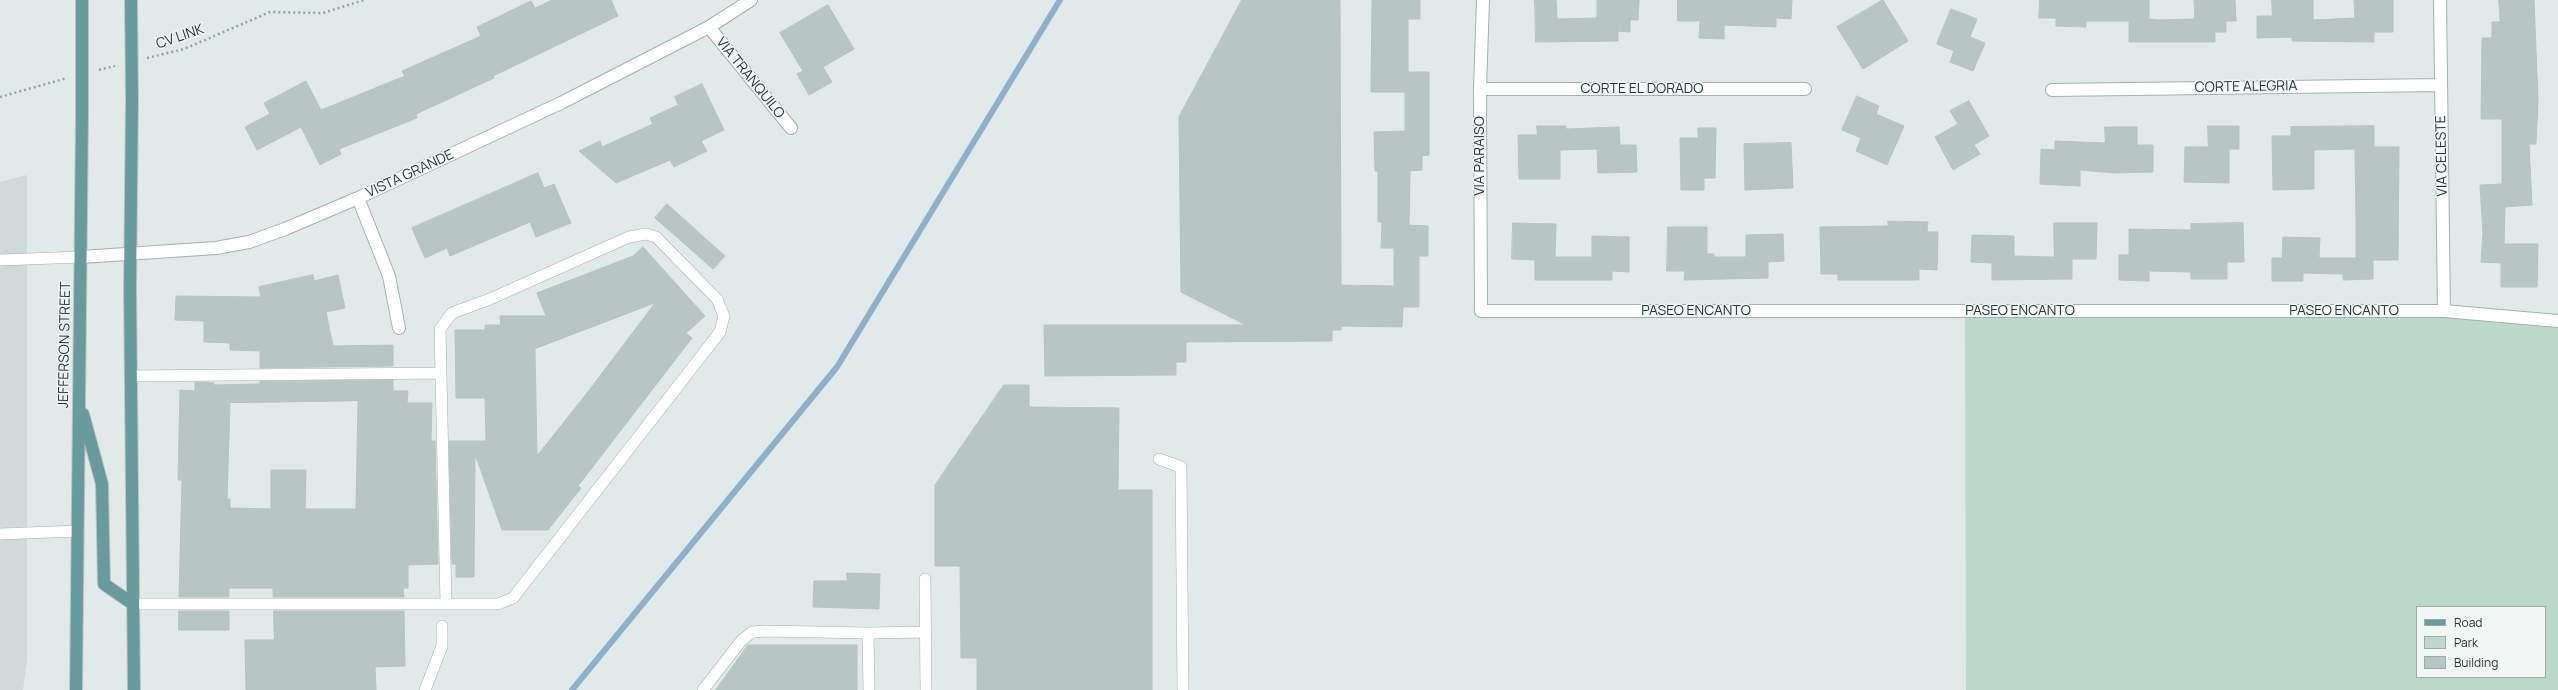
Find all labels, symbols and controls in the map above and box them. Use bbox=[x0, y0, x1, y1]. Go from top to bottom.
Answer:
street label: CV LINK bbox=[154, 21, 206, 53]
street label: VIA TRANQUILO bbox=[712, 34, 788, 122]
street label: CORTE ALEGRIA bbox=[2195, 78, 2297, 96]
street label: CORTE EL DORADO bbox=[1581, 81, 1703, 97]
street label: VIA CELESTE bbox=[2433, 115, 2451, 197]
street label: VIA PARAISO bbox=[1472, 116, 1488, 196]
street label: VISTA GRANDE bbox=[364, 146, 456, 202]
street label: JEFFERSON STREET bbox=[55, 282, 75, 408]
street label: PASEO ENCANTO bbox=[1641, 303, 1751, 319]
street label: PASEO ENCANTO bbox=[1965, 303, 2075, 319]
street label: PASEO ENCANTO bbox=[2289, 303, 2399, 319]
legend bbox=[2416, 606, 2546, 678]
text: Road bbox=[2454, 614, 2482, 631]
text: Park bbox=[2454, 634, 2478, 651]
text: Building bbox=[2454, 654, 2498, 671]

